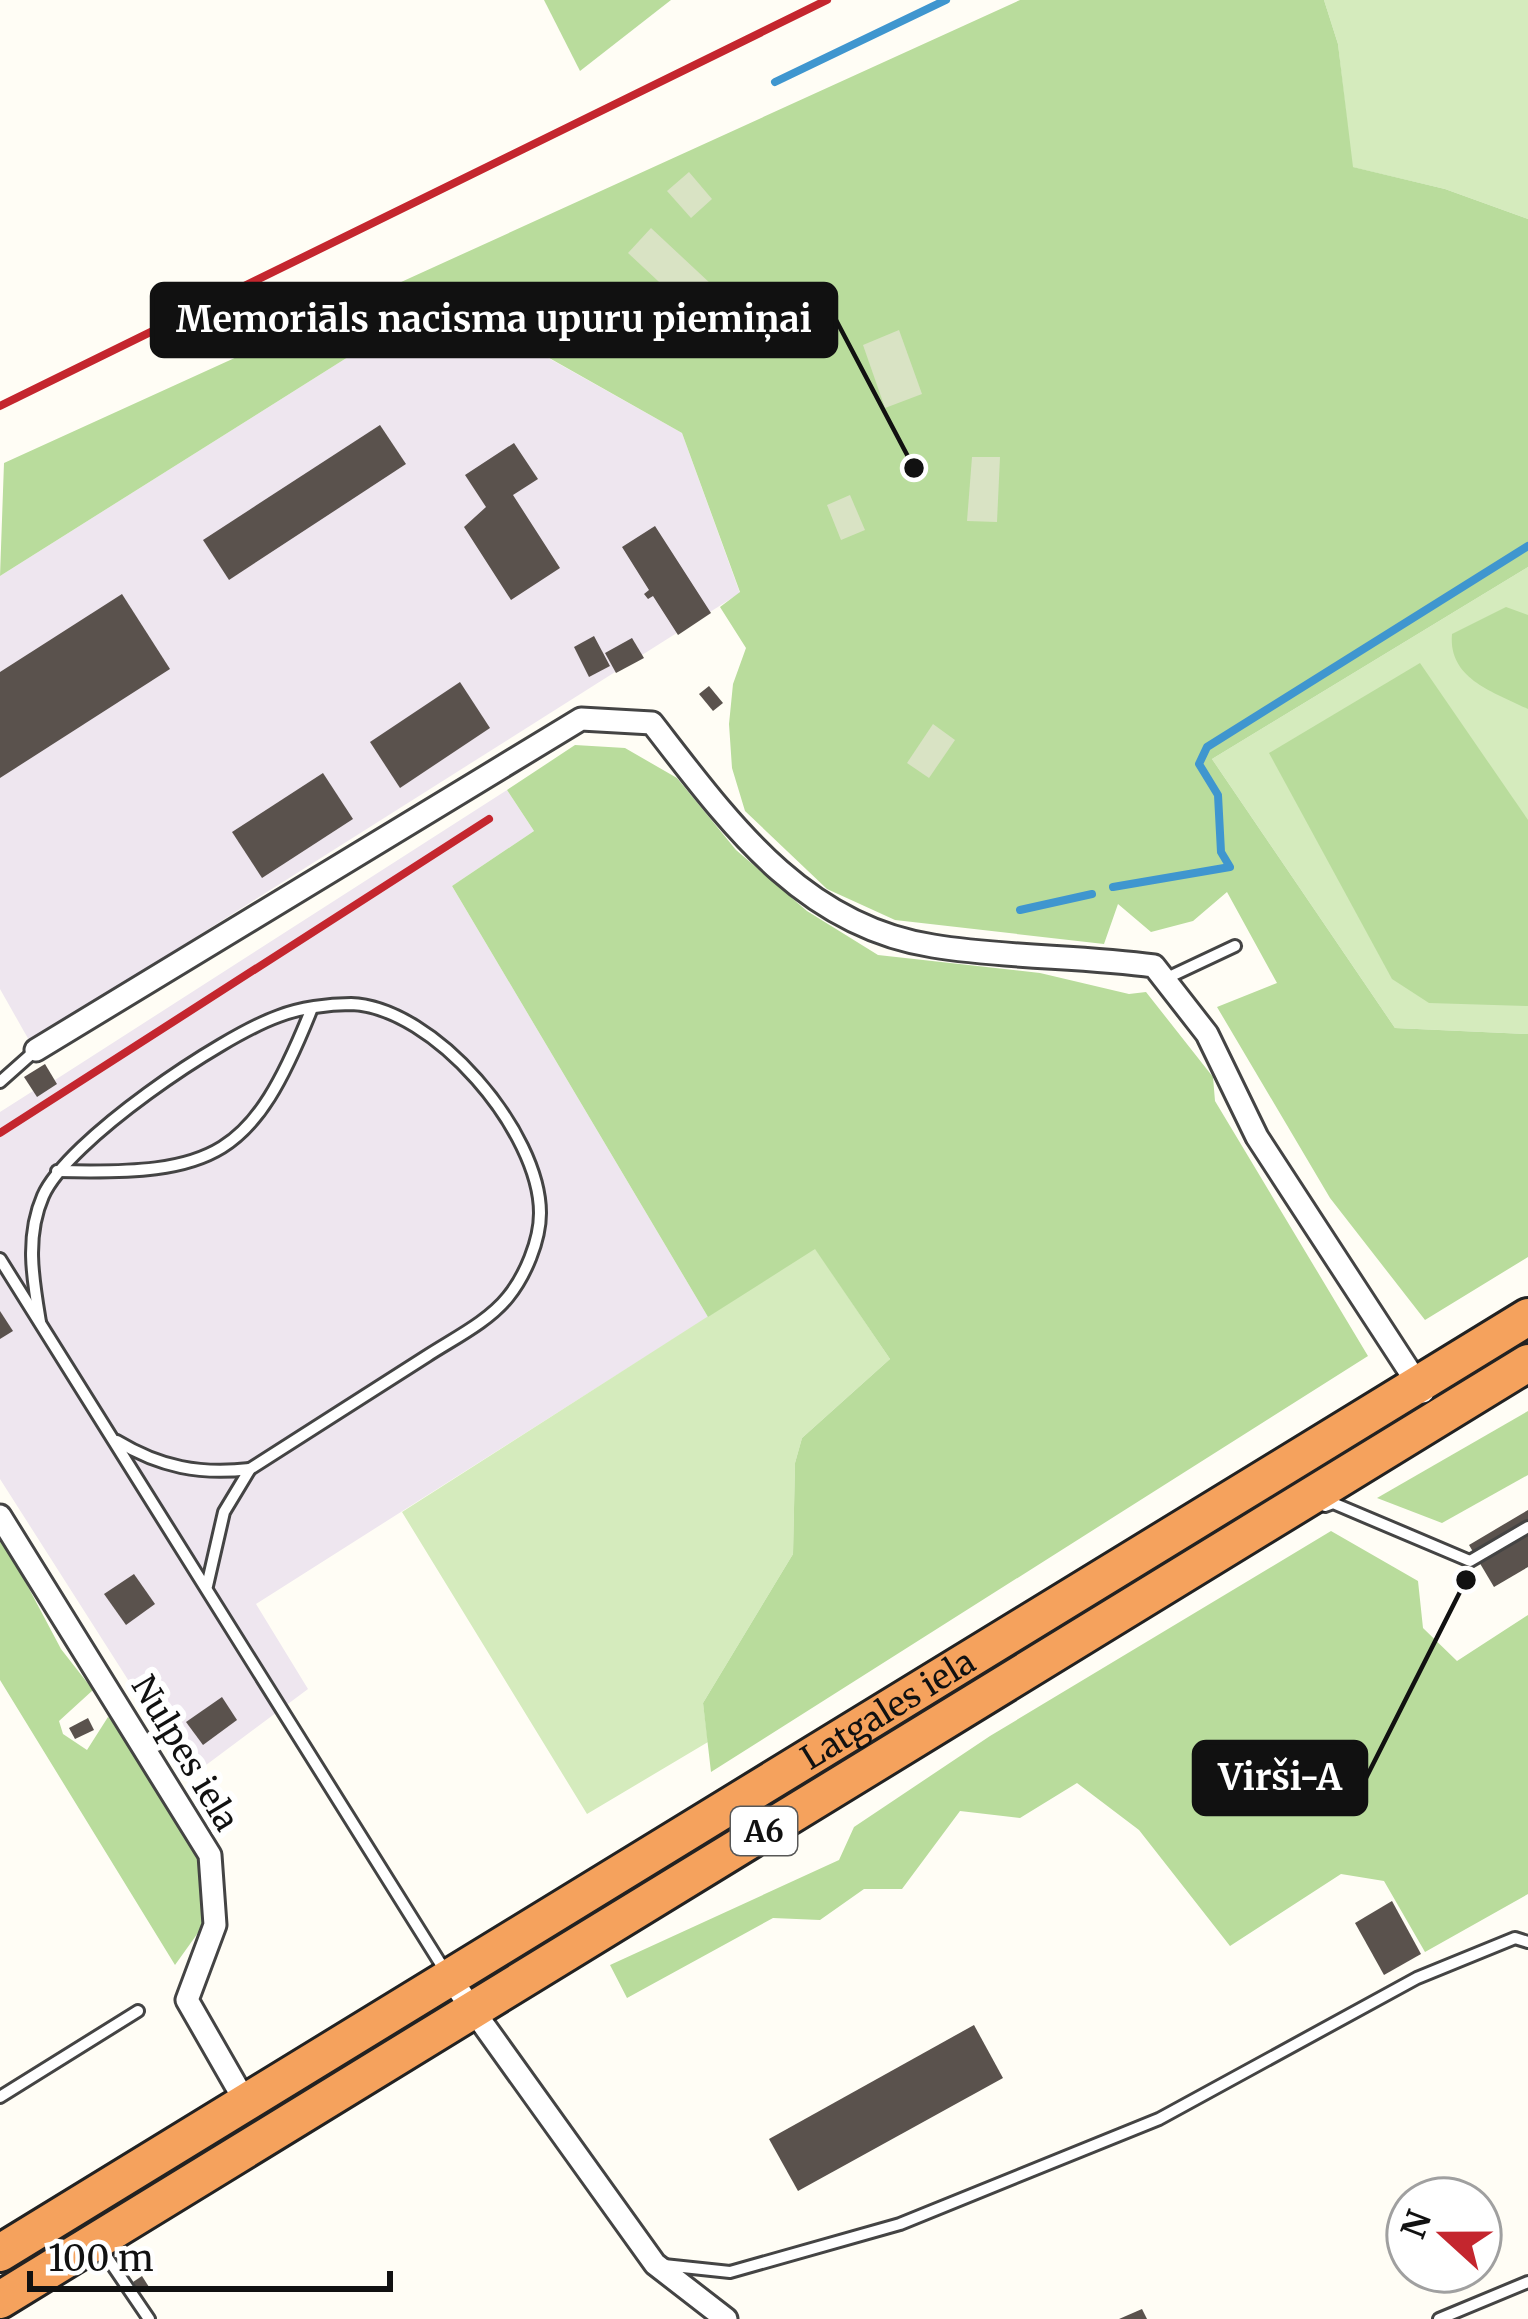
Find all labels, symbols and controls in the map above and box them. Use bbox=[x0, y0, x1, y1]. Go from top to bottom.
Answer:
callout: Memoriāls nacisma upuru piemiņai bbox=[152, 284, 836, 356]
text: Memoriāls nacisma upuru piemiņai bbox=[176, 297, 812, 342]
street label: Latgales iela bbox=[793, 1640, 982, 1778]
street label: Nulpes iela bbox=[123, 1668, 247, 1838]
callout: Virši-A bbox=[1194, 1742, 1366, 1814]
text: Virši-A bbox=[1217, 1755, 1342, 1800]
road number: A6 bbox=[731, 1807, 797, 1855]
north arrow bbox=[1384, 2175, 1504, 2295]
text: N bbox=[1393, 2205, 1440, 2244]
scale bar bbox=[30, 2217, 390, 2291]
text: 100 m bbox=[48, 2236, 154, 2281]

